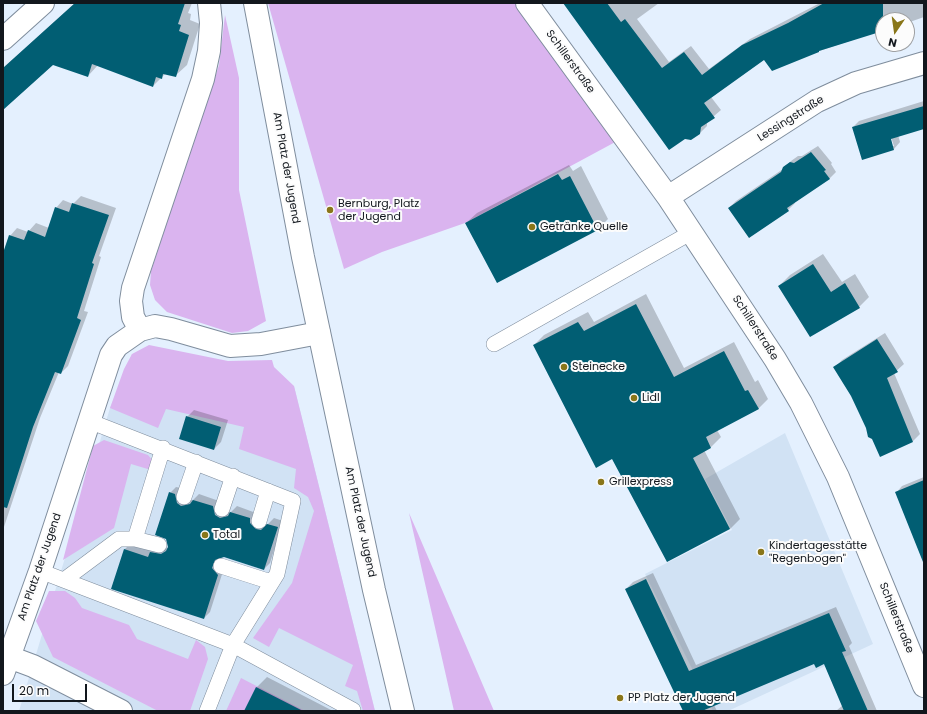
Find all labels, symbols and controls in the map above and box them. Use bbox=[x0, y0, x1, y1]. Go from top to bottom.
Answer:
north arrow bbox=[875, 12, 915, 52]
street label: Schillerstraße bbox=[543, 28, 597, 96]
text: N bbox=[887, 34, 898, 51]
street label: Lessingstraße bbox=[755, 93, 827, 145]
street label: Am Platz der Jugend bbox=[270, 111, 302, 225]
place label: Bernburg, Platz der Jugend bbox=[338, 197, 419, 223]
marker: Bernburg, Platz der Jugend bbox=[325, 205, 335, 215]
place label: Getränke Quelle bbox=[540, 220, 628, 234]
marker: Getränke Quelle bbox=[527, 222, 537, 232]
street label: Schillerstraße bbox=[729, 293, 781, 363]
place label: Steinecke bbox=[572, 360, 625, 374]
marker: Steinecke bbox=[559, 362, 569, 372]
place label: Lidl bbox=[642, 391, 660, 405]
marker: Lidl bbox=[629, 393, 639, 403]
street label: Am Platz der Jugend bbox=[342, 465, 378, 579]
place label: Grillexpress bbox=[609, 475, 672, 489]
marker: Grillexpress bbox=[596, 477, 606, 487]
street label: Am Platz der Jugend bbox=[15, 511, 65, 623]
place label: Total bbox=[213, 528, 240, 542]
marker: Total bbox=[200, 530, 210, 540]
place label: Kindertagesstätte "Regenbogen" bbox=[769, 539, 867, 565]
marker: Kindertagesstätte "Regenbogen" bbox=[756, 547, 766, 557]
street label: Schillerstraße bbox=[876, 581, 916, 655]
scale bar bbox=[14, 676, 89, 702]
text: 20 m bbox=[19, 682, 49, 699]
place label: PP Platz der Jugend bbox=[628, 691, 735, 705]
marker: PP Platz der Jugend bbox=[615, 693, 625, 703]

